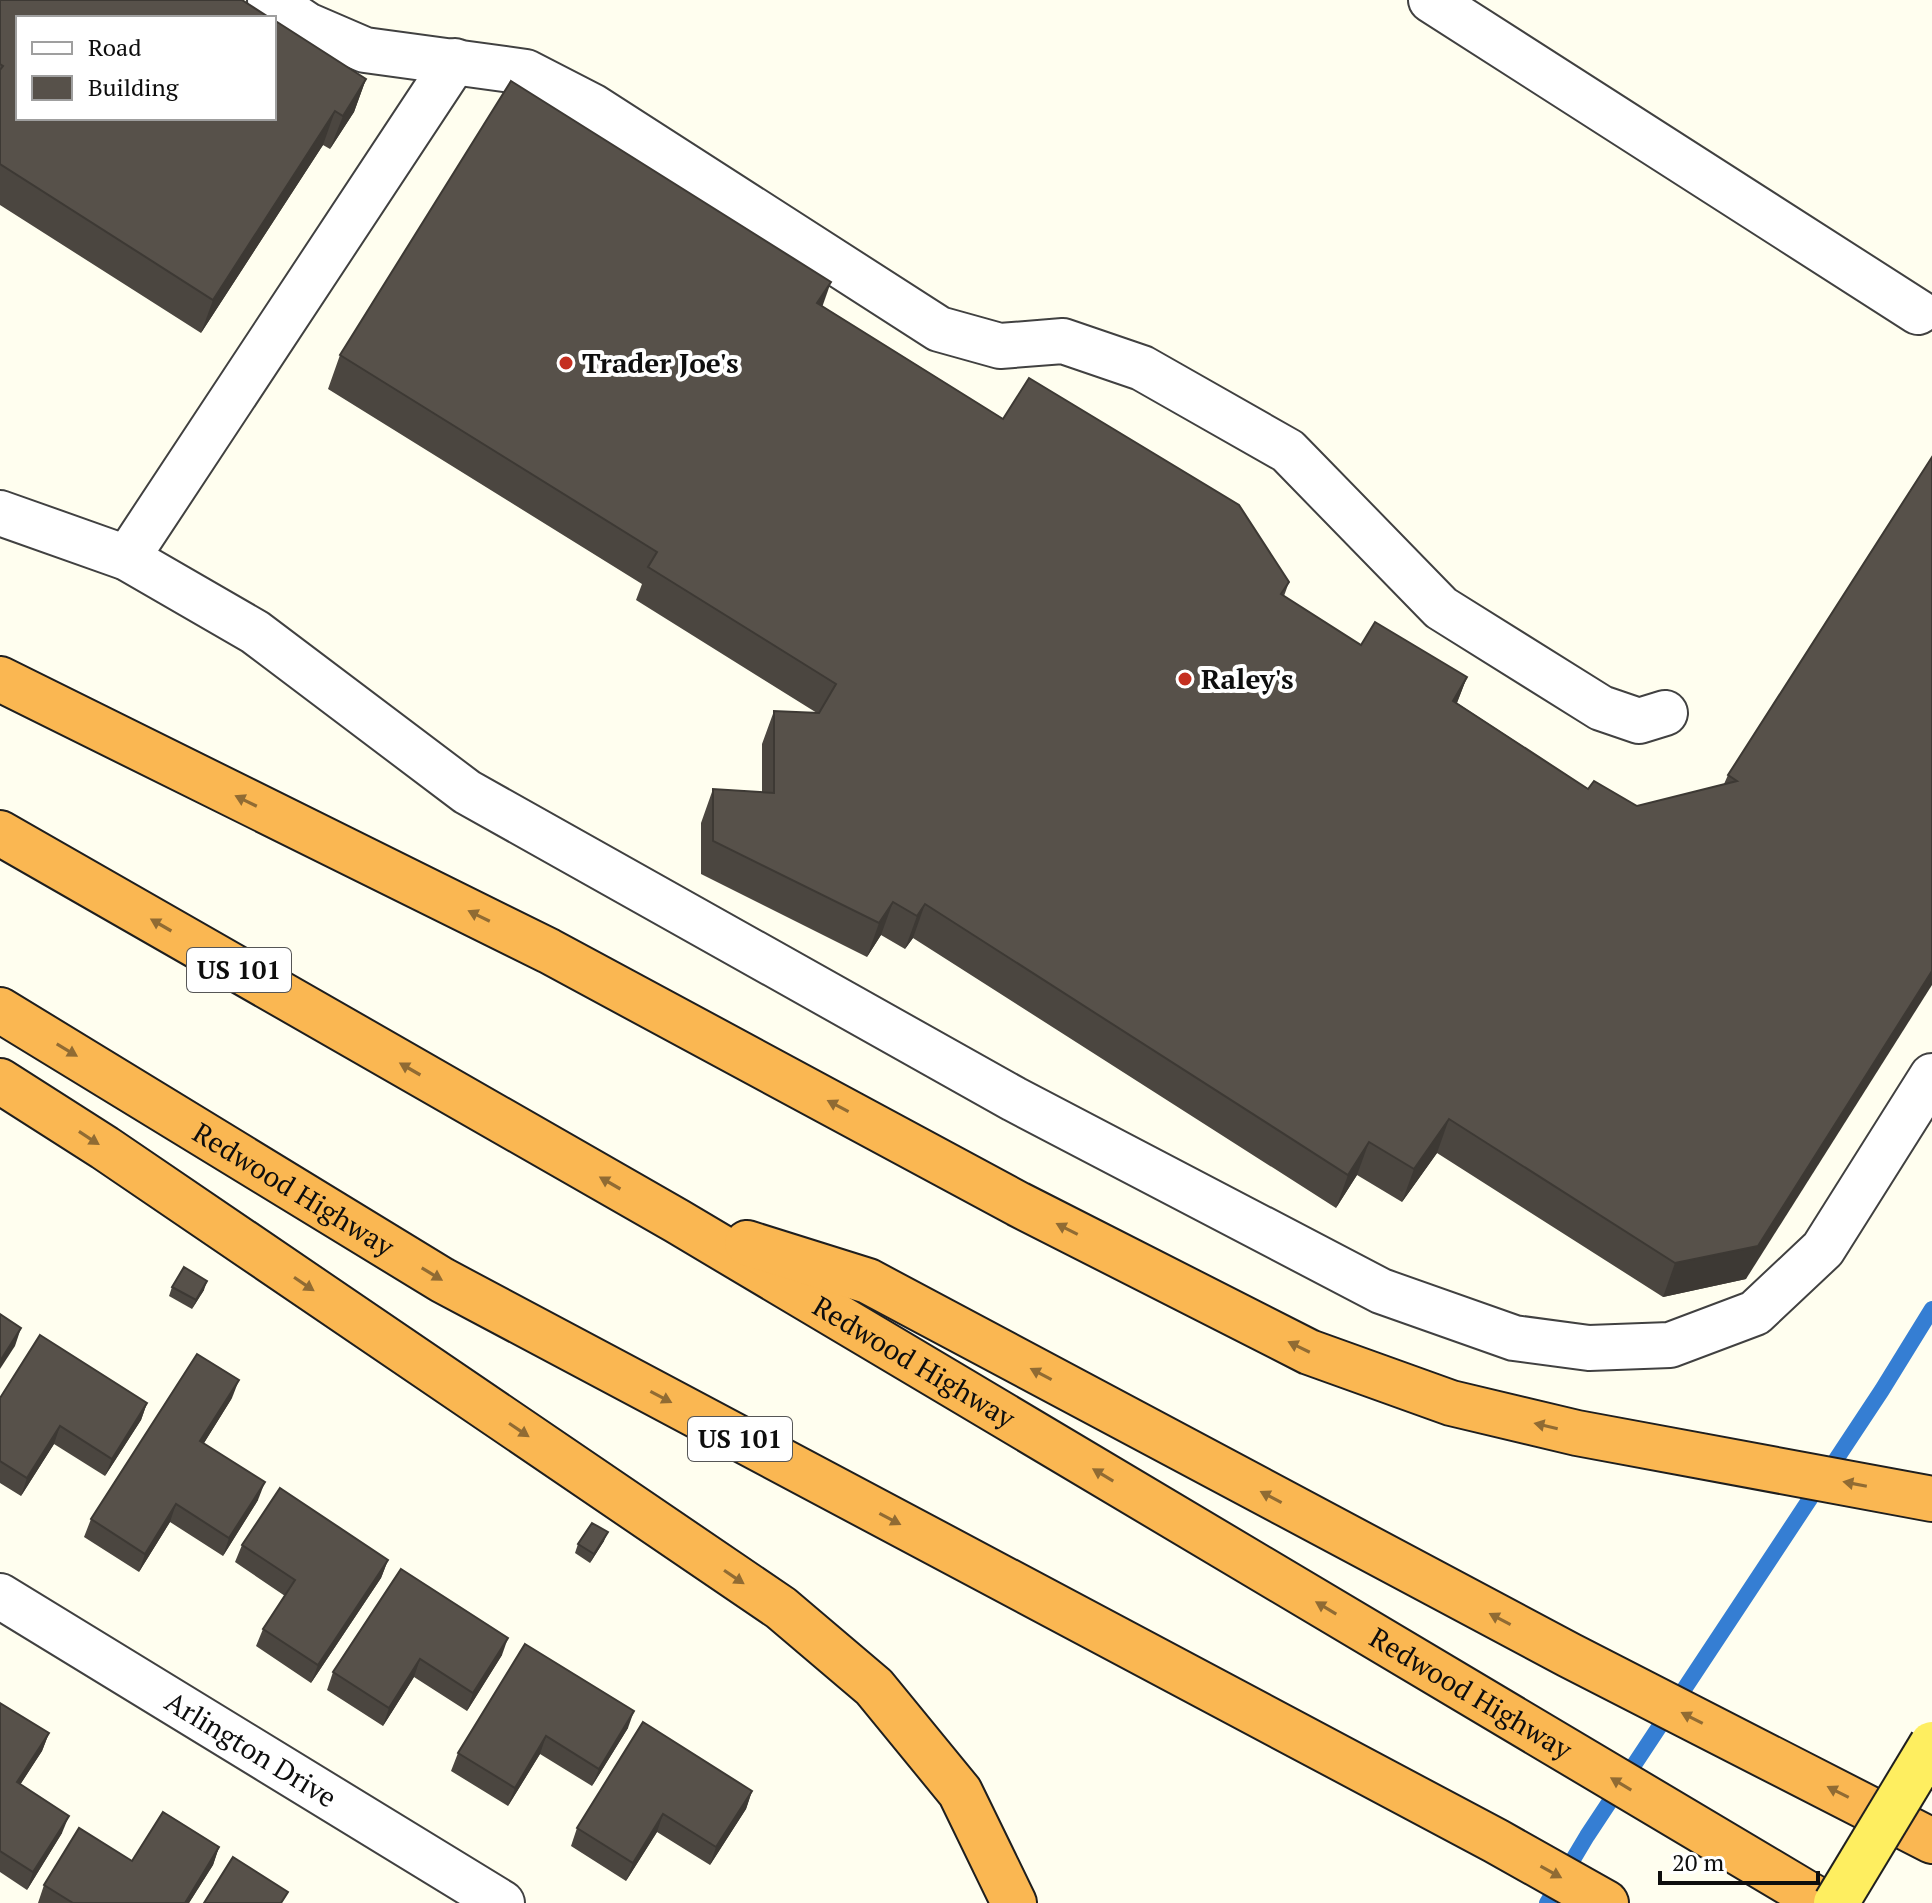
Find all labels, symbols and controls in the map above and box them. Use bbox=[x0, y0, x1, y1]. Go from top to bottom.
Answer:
legend bbox=[16, 16, 276, 120]
text: Road bbox=[88, 31, 142, 63]
text: Building bbox=[88, 71, 179, 103]
place label: Trader Joe's bbox=[582, 344, 739, 381]
marker: Trader Joe's bbox=[557, 354, 575, 372]
place label: Raley's bbox=[1201, 660, 1294, 697]
marker: Raley's bbox=[1176, 670, 1194, 688]
one-way arrow bbox=[235, 794, 258, 808]
one-way arrow bbox=[468, 909, 491, 923]
one-way arrow bbox=[150, 918, 172, 932]
road number: US 101 bbox=[187, 948, 291, 992]
one-way arrow bbox=[56, 1043, 77, 1058]
one-way arrow bbox=[399, 1062, 422, 1076]
one-way arrow bbox=[826, 1100, 849, 1113]
street label: Redwood Highway bbox=[186, 1113, 402, 1265]
one-way arrow bbox=[78, 1131, 100, 1145]
one-way arrow bbox=[599, 1176, 621, 1190]
one-way arrow bbox=[1056, 1222, 1078, 1236]
one-way arrow bbox=[420, 1266, 443, 1281]
one-way arrow bbox=[294, 1276, 315, 1291]
street label: Redwood Highway bbox=[806, 1287, 1023, 1436]
one-way arrow bbox=[1287, 1340, 1310, 1354]
one-way arrow bbox=[1030, 1367, 1053, 1380]
one-way arrow bbox=[649, 1390, 672, 1403]
road number: US 101 bbox=[688, 1417, 792, 1461]
one-way arrow bbox=[1533, 1419, 1558, 1432]
one-way arrow bbox=[509, 1423, 530, 1438]
one-way arrow bbox=[1092, 1468, 1114, 1482]
one-way arrow bbox=[1843, 1477, 1868, 1490]
one-way arrow bbox=[1259, 1490, 1282, 1503]
one-way arrow bbox=[879, 1512, 901, 1526]
one-way arrow bbox=[724, 1569, 745, 1584]
one-way arrow bbox=[1315, 1601, 1337, 1615]
one-way arrow bbox=[1489, 1612, 1511, 1626]
street label: Redwood Highway bbox=[1363, 1618, 1580, 1768]
street label: Arlington Drive bbox=[159, 1682, 344, 1815]
one-way arrow bbox=[1681, 1711, 1704, 1725]
one-way arrow bbox=[1610, 1778, 1632, 1792]
one-way arrow bbox=[1826, 1786, 1849, 1799]
scale bar bbox=[1660, 1835, 1818, 1885]
text: 20 m bbox=[1672, 1846, 1724, 1878]
one-way arrow bbox=[1540, 1865, 1562, 1879]

